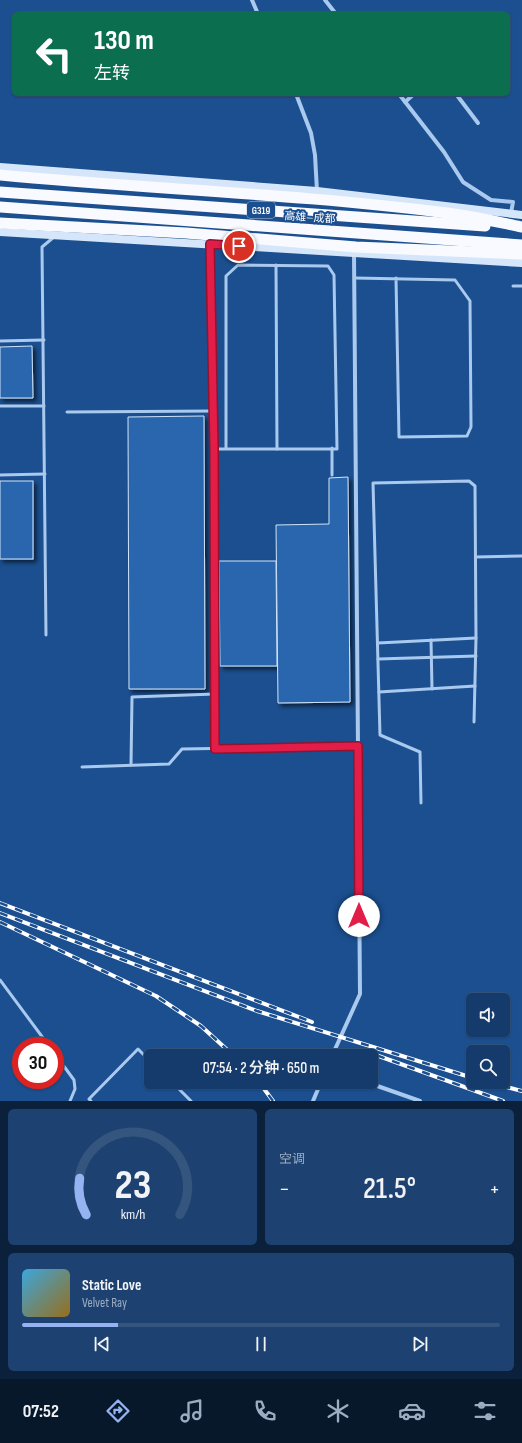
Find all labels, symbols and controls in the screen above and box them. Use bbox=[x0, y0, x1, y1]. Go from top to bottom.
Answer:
text: 130 m bbox=[94, 24, 154, 57]
icon: left bbox=[28, 28, 80, 80]
text: 左转 bbox=[94, 63, 130, 84]
road number: G319 bbox=[247, 202, 275, 218]
street label: 高雄—成都 bbox=[284, 209, 336, 226]
pin bbox=[222, 229, 256, 263]
icon: arrive bbox=[228, 235, 250, 257]
position arrow bbox=[338, 895, 380, 937]
map controls bbox=[466, 993, 510, 1089]
button: sound bbox=[466, 993, 510, 1037]
speed limit sign: 30 bbox=[12, 1037, 64, 1089]
button: search bbox=[466, 1045, 510, 1089]
text: 07:54 · 2 分钟 · 650 m bbox=[203, 1059, 319, 1078]
text: 空调 bbox=[279, 1151, 305, 1167]
text: 23 bbox=[114, 1161, 151, 1210]
text: 21.5° bbox=[363, 1171, 416, 1207]
text: − bbox=[279, 1176, 290, 1203]
text: + bbox=[489, 1176, 500, 1203]
text: km/h bbox=[120, 1206, 145, 1223]
text: Static Love bbox=[82, 1276, 141, 1295]
text: Velvet Ray bbox=[82, 1295, 127, 1311]
icon: previous bbox=[91, 1333, 113, 1355]
icon: pause bbox=[250, 1333, 272, 1355]
icon: next bbox=[409, 1333, 431, 1355]
icon: directions bbox=[104, 1397, 132, 1425]
icon: music bbox=[178, 1397, 206, 1425]
icon: phone bbox=[251, 1397, 279, 1425]
icon: climate bbox=[324, 1397, 352, 1425]
icon: car bbox=[398, 1397, 426, 1425]
icon: filters bbox=[471, 1397, 499, 1425]
text: 07:52 bbox=[23, 1401, 59, 1422]

